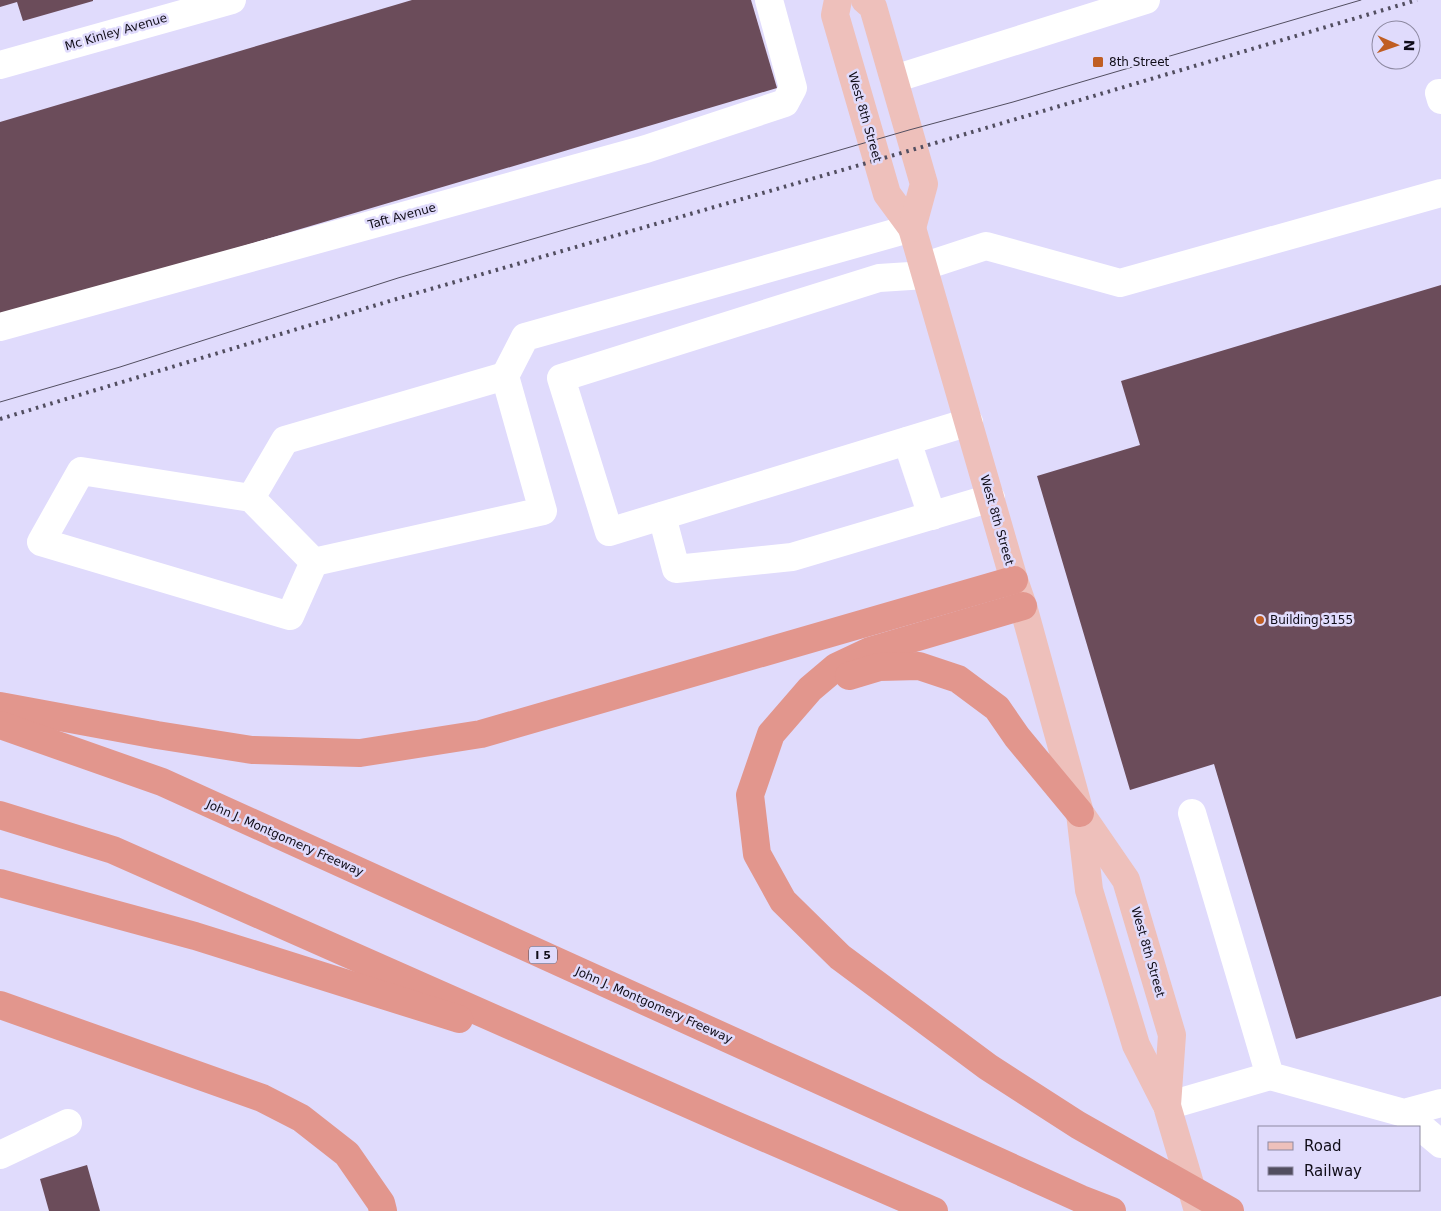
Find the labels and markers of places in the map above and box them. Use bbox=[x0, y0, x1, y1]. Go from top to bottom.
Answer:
marker: 8th Street bbox=[1091, 55, 1105, 69]
place label: 8th Street bbox=[1109, 55, 1170, 69]
place label: Building 3155 bbox=[1270, 613, 1353, 627]
marker: Building 3155 bbox=[1254, 614, 1266, 626]

